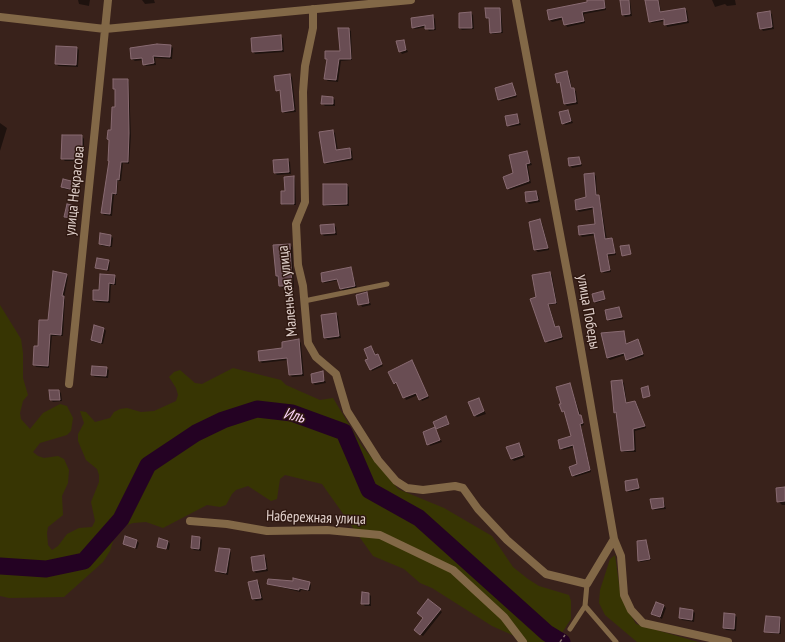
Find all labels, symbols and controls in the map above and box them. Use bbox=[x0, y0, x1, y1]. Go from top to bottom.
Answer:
street label: улица Некрасова bbox=[61, 145, 89, 237]
street label: Маленькая улица bbox=[274, 245, 302, 337]
street label: улица Победы bbox=[573, 273, 603, 351]
water label: Иль bbox=[281, 404, 307, 428]
street label: Набережная улица bbox=[266, 507, 366, 529]

